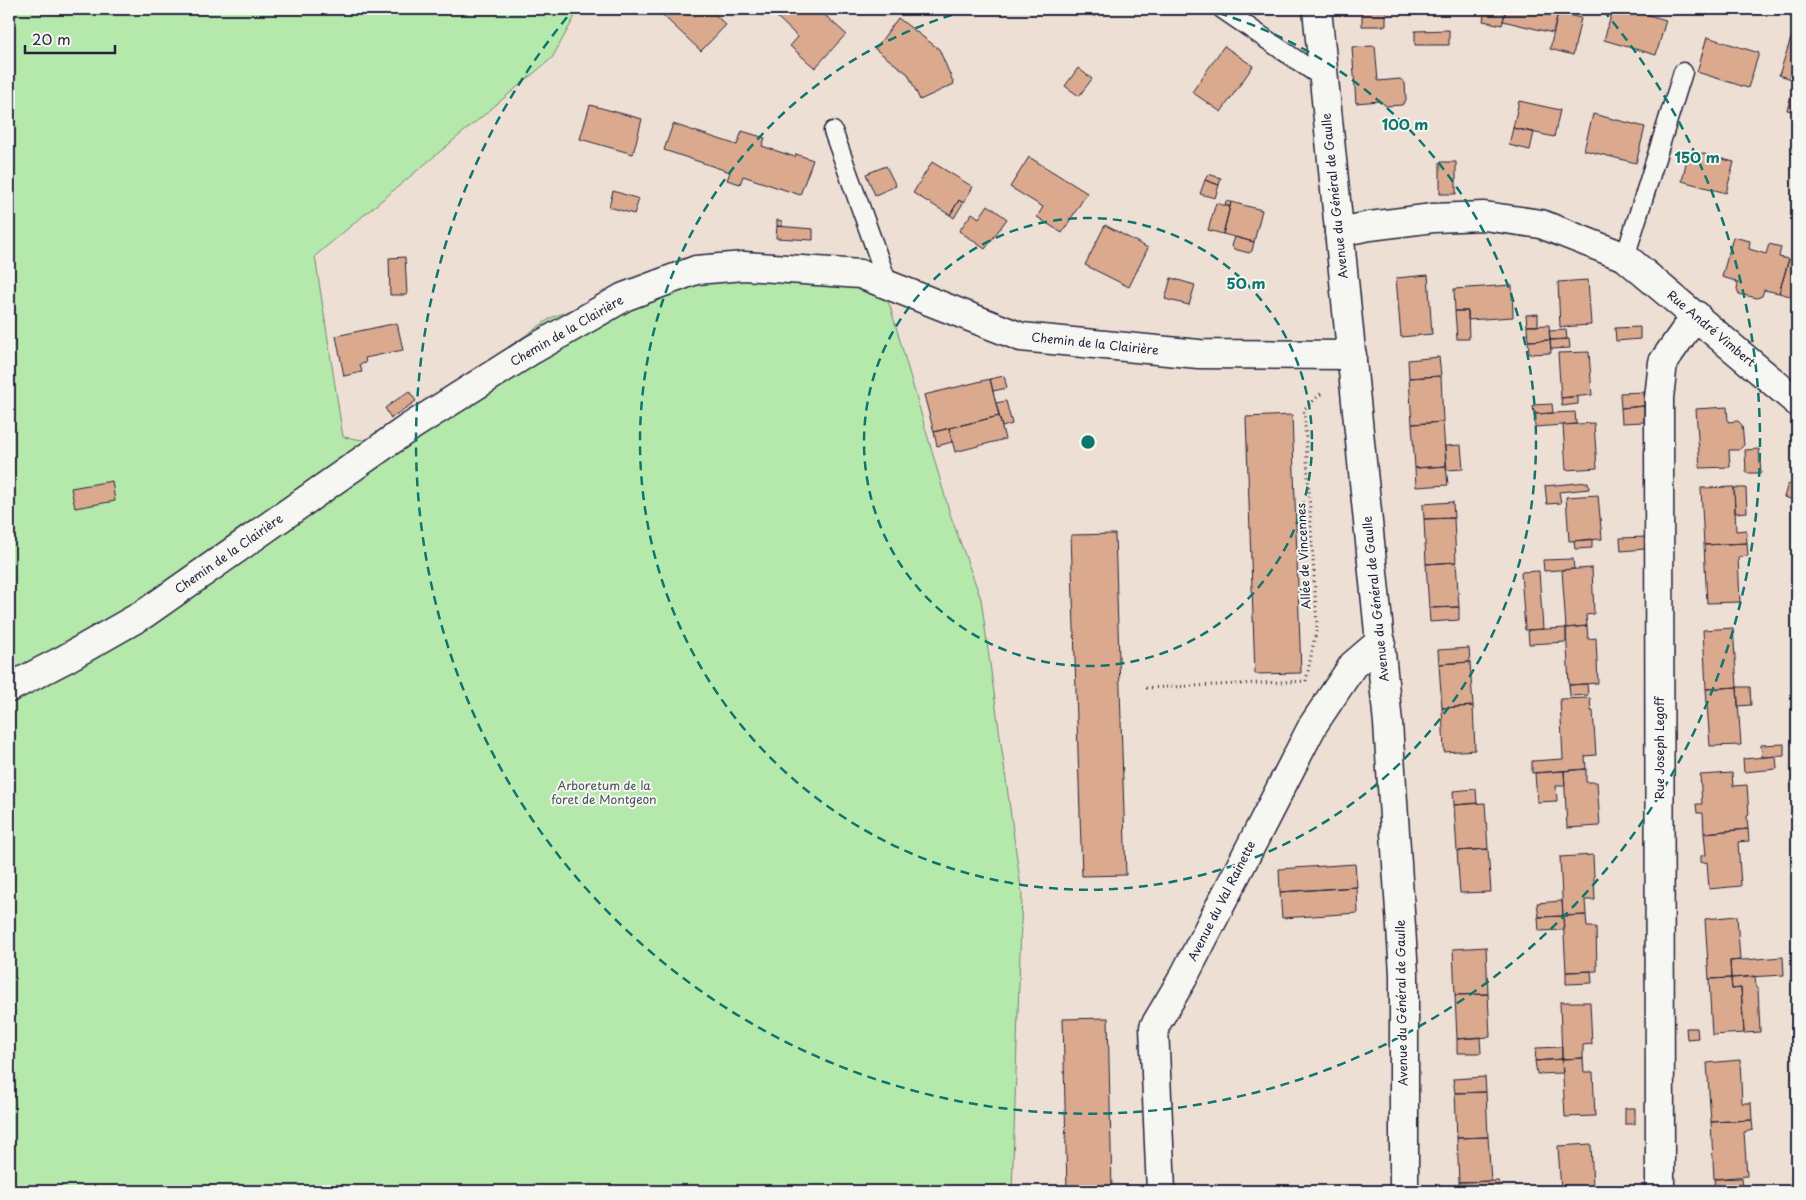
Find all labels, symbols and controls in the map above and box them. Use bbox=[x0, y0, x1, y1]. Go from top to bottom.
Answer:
scale bar bbox=[25, 22, 115, 54]
text: 20 m bbox=[32, 27, 71, 50]
street label: Avenue du Général de Gaulle bbox=[1316, 112, 1352, 280]
text: 100 m bbox=[1382, 112, 1428, 135]
text: 150 m bbox=[1674, 145, 1720, 168]
text: 50 m bbox=[1227, 271, 1265, 294]
street label: Rue André Vimbert bbox=[1664, 286, 1760, 371]
street label: Chemin de la Clairière bbox=[507, 290, 627, 370]
street label: Chemin de la Clairière bbox=[1030, 327, 1160, 359]
centre of rings bbox=[1079, 433, 1097, 451]
street label: Allée de Vincennes bbox=[1291, 502, 1315, 610]
street label: Chemin de la Clairière bbox=[171, 509, 286, 597]
street label: Avenue du Général de Gaulle bbox=[1357, 515, 1393, 683]
street label: Rue Joseph Legoff bbox=[1650, 695, 1668, 799]
park label: Arboretum de la foret de Montgeon bbox=[551, 776, 657, 808]
street label: Avenue du Val Rainette bbox=[1183, 837, 1259, 964]
street label: Avenue du Général de Gaulle bbox=[1391, 919, 1411, 1086]

